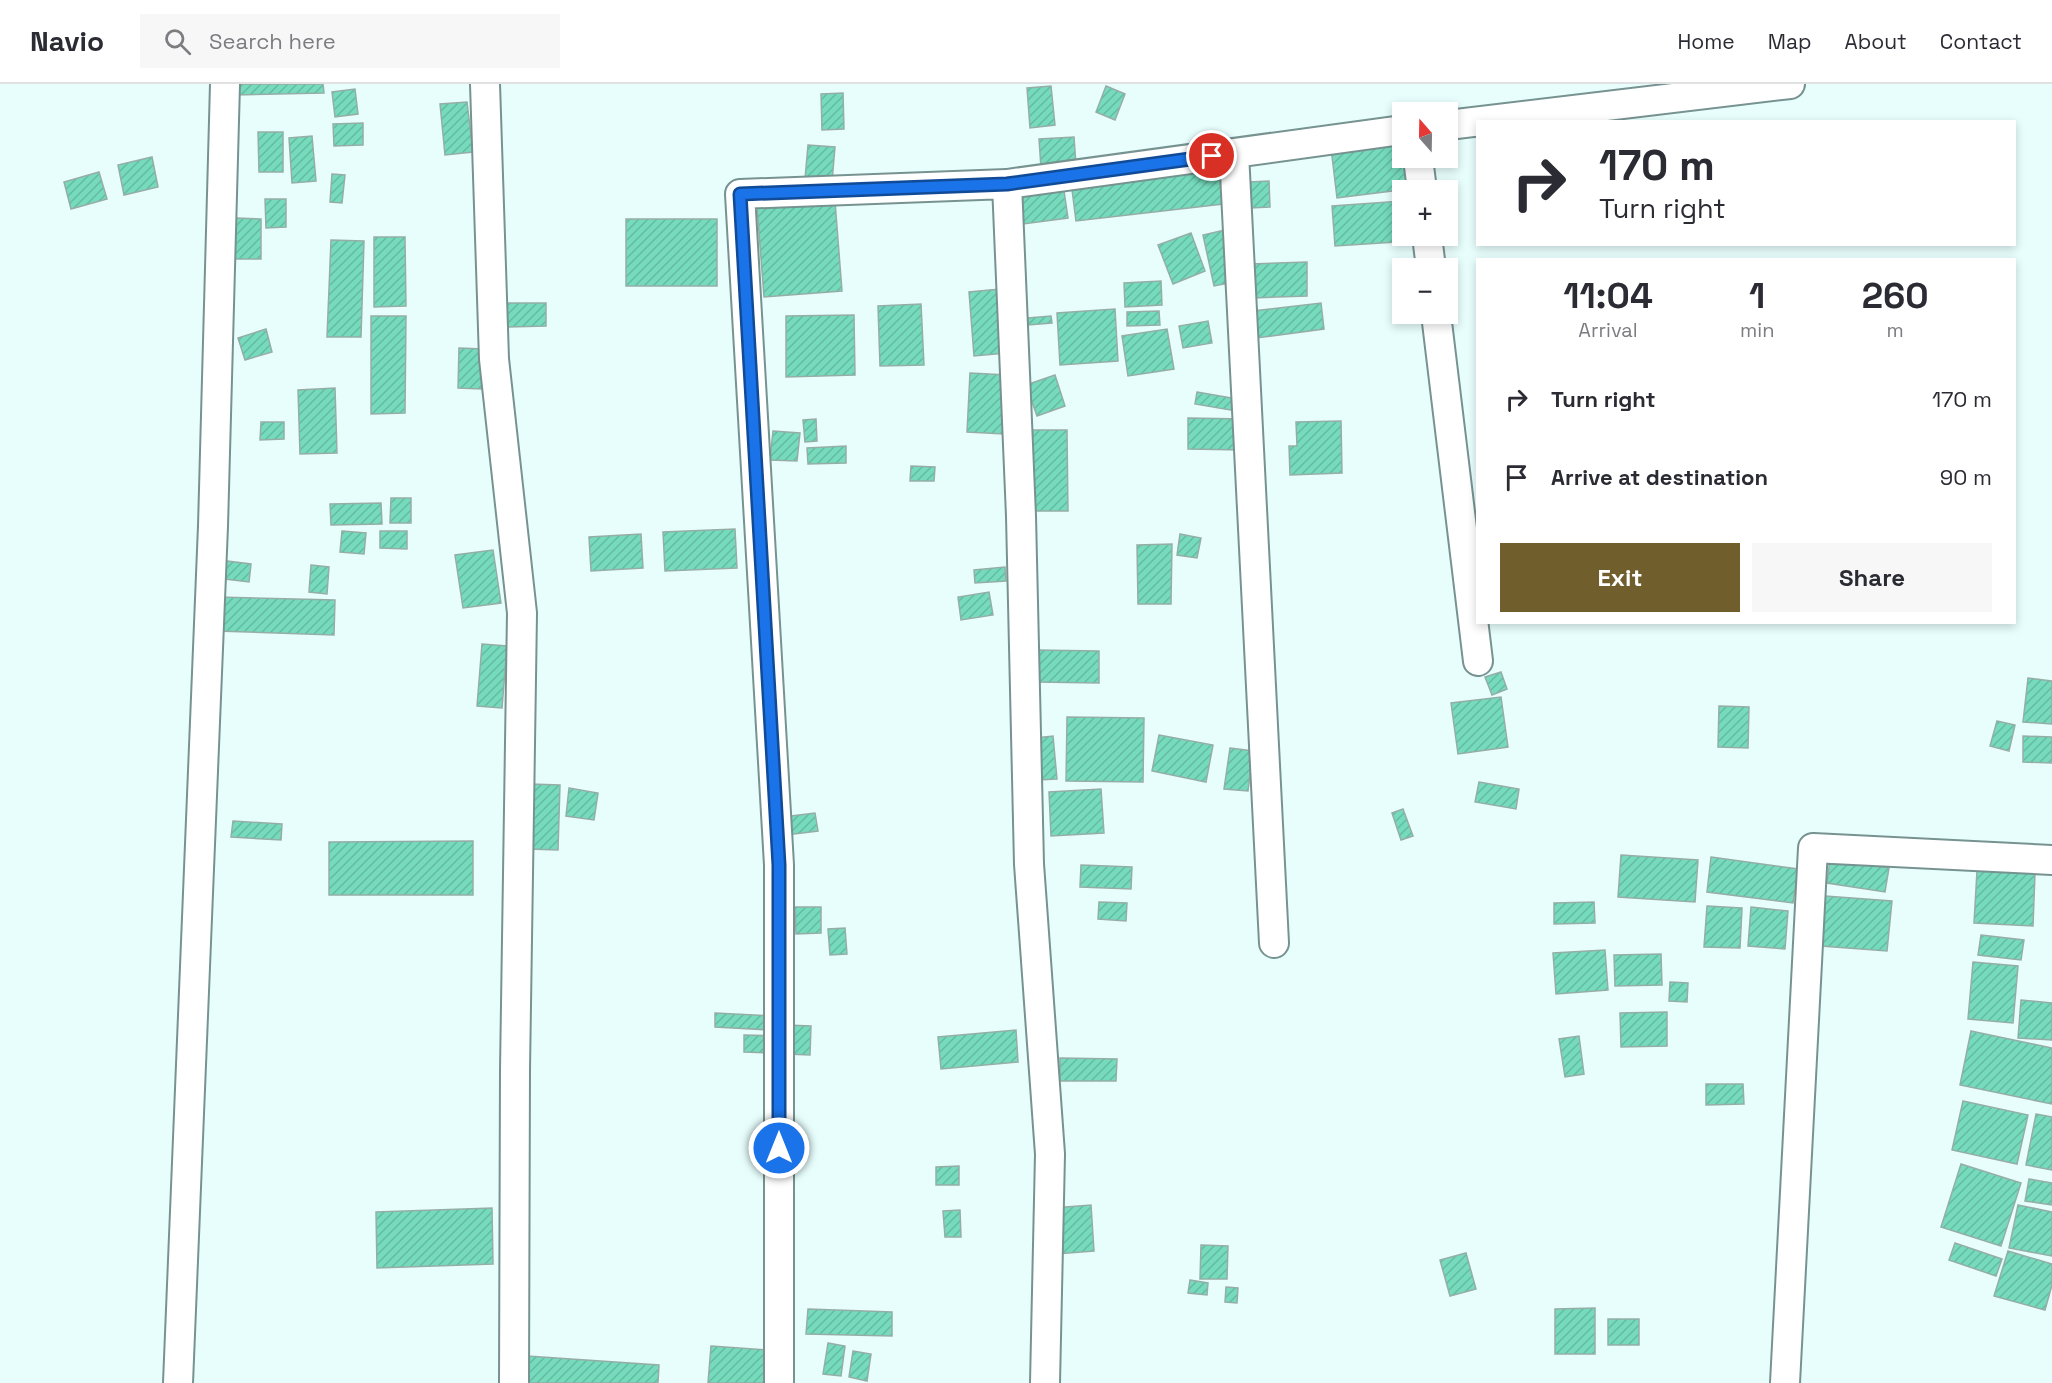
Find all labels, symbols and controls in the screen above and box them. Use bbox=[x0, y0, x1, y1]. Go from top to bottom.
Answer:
search box bbox=[140, 14, 560, 68]
text: Navio bbox=[30, 23, 104, 59]
icon: search bbox=[161, 25, 194, 58]
text: Search here bbox=[209, 27, 336, 55]
text: Home bbox=[1677, 28, 1735, 55]
text: Map bbox=[1768, 28, 1812, 55]
text: About bbox=[1845, 28, 1907, 55]
text: Contact bbox=[1940, 28, 2022, 55]
north arrow bbox=[1392, 102, 1458, 168]
map controls bbox=[1392, 102, 1458, 324]
pin bbox=[1186, 130, 1237, 181]
icon: arrive bbox=[1195, 139, 1228, 172]
text: 170 m bbox=[1599, 139, 1715, 192]
icon: right bbox=[1500, 144, 1578, 222]
button: + bbox=[1392, 180, 1458, 246]
text: Turn right bbox=[1599, 191, 1726, 226]
button: − bbox=[1392, 258, 1458, 324]
text: 11:04 bbox=[1563, 273, 1653, 319]
text: 1 bbox=[1749, 273, 1765, 319]
text: 260 bbox=[1862, 273, 1929, 319]
text: Arrival bbox=[1578, 317, 1638, 343]
text: min bbox=[1740, 317, 1774, 343]
text: m bbox=[1887, 317, 1904, 343]
icon: right bbox=[1500, 383, 1533, 416]
text: Turn right bbox=[1551, 385, 1656, 413]
text: 170 m bbox=[1932, 385, 1992, 413]
icon: arrive bbox=[1500, 461, 1533, 494]
text: Arrive at destination bbox=[1551, 463, 1768, 491]
text: 90 m bbox=[1940, 463, 1992, 491]
button: Exit bbox=[1500, 543, 1740, 612]
button: Share bbox=[1752, 543, 1992, 612]
position arrow bbox=[747, 1116, 811, 1180]

